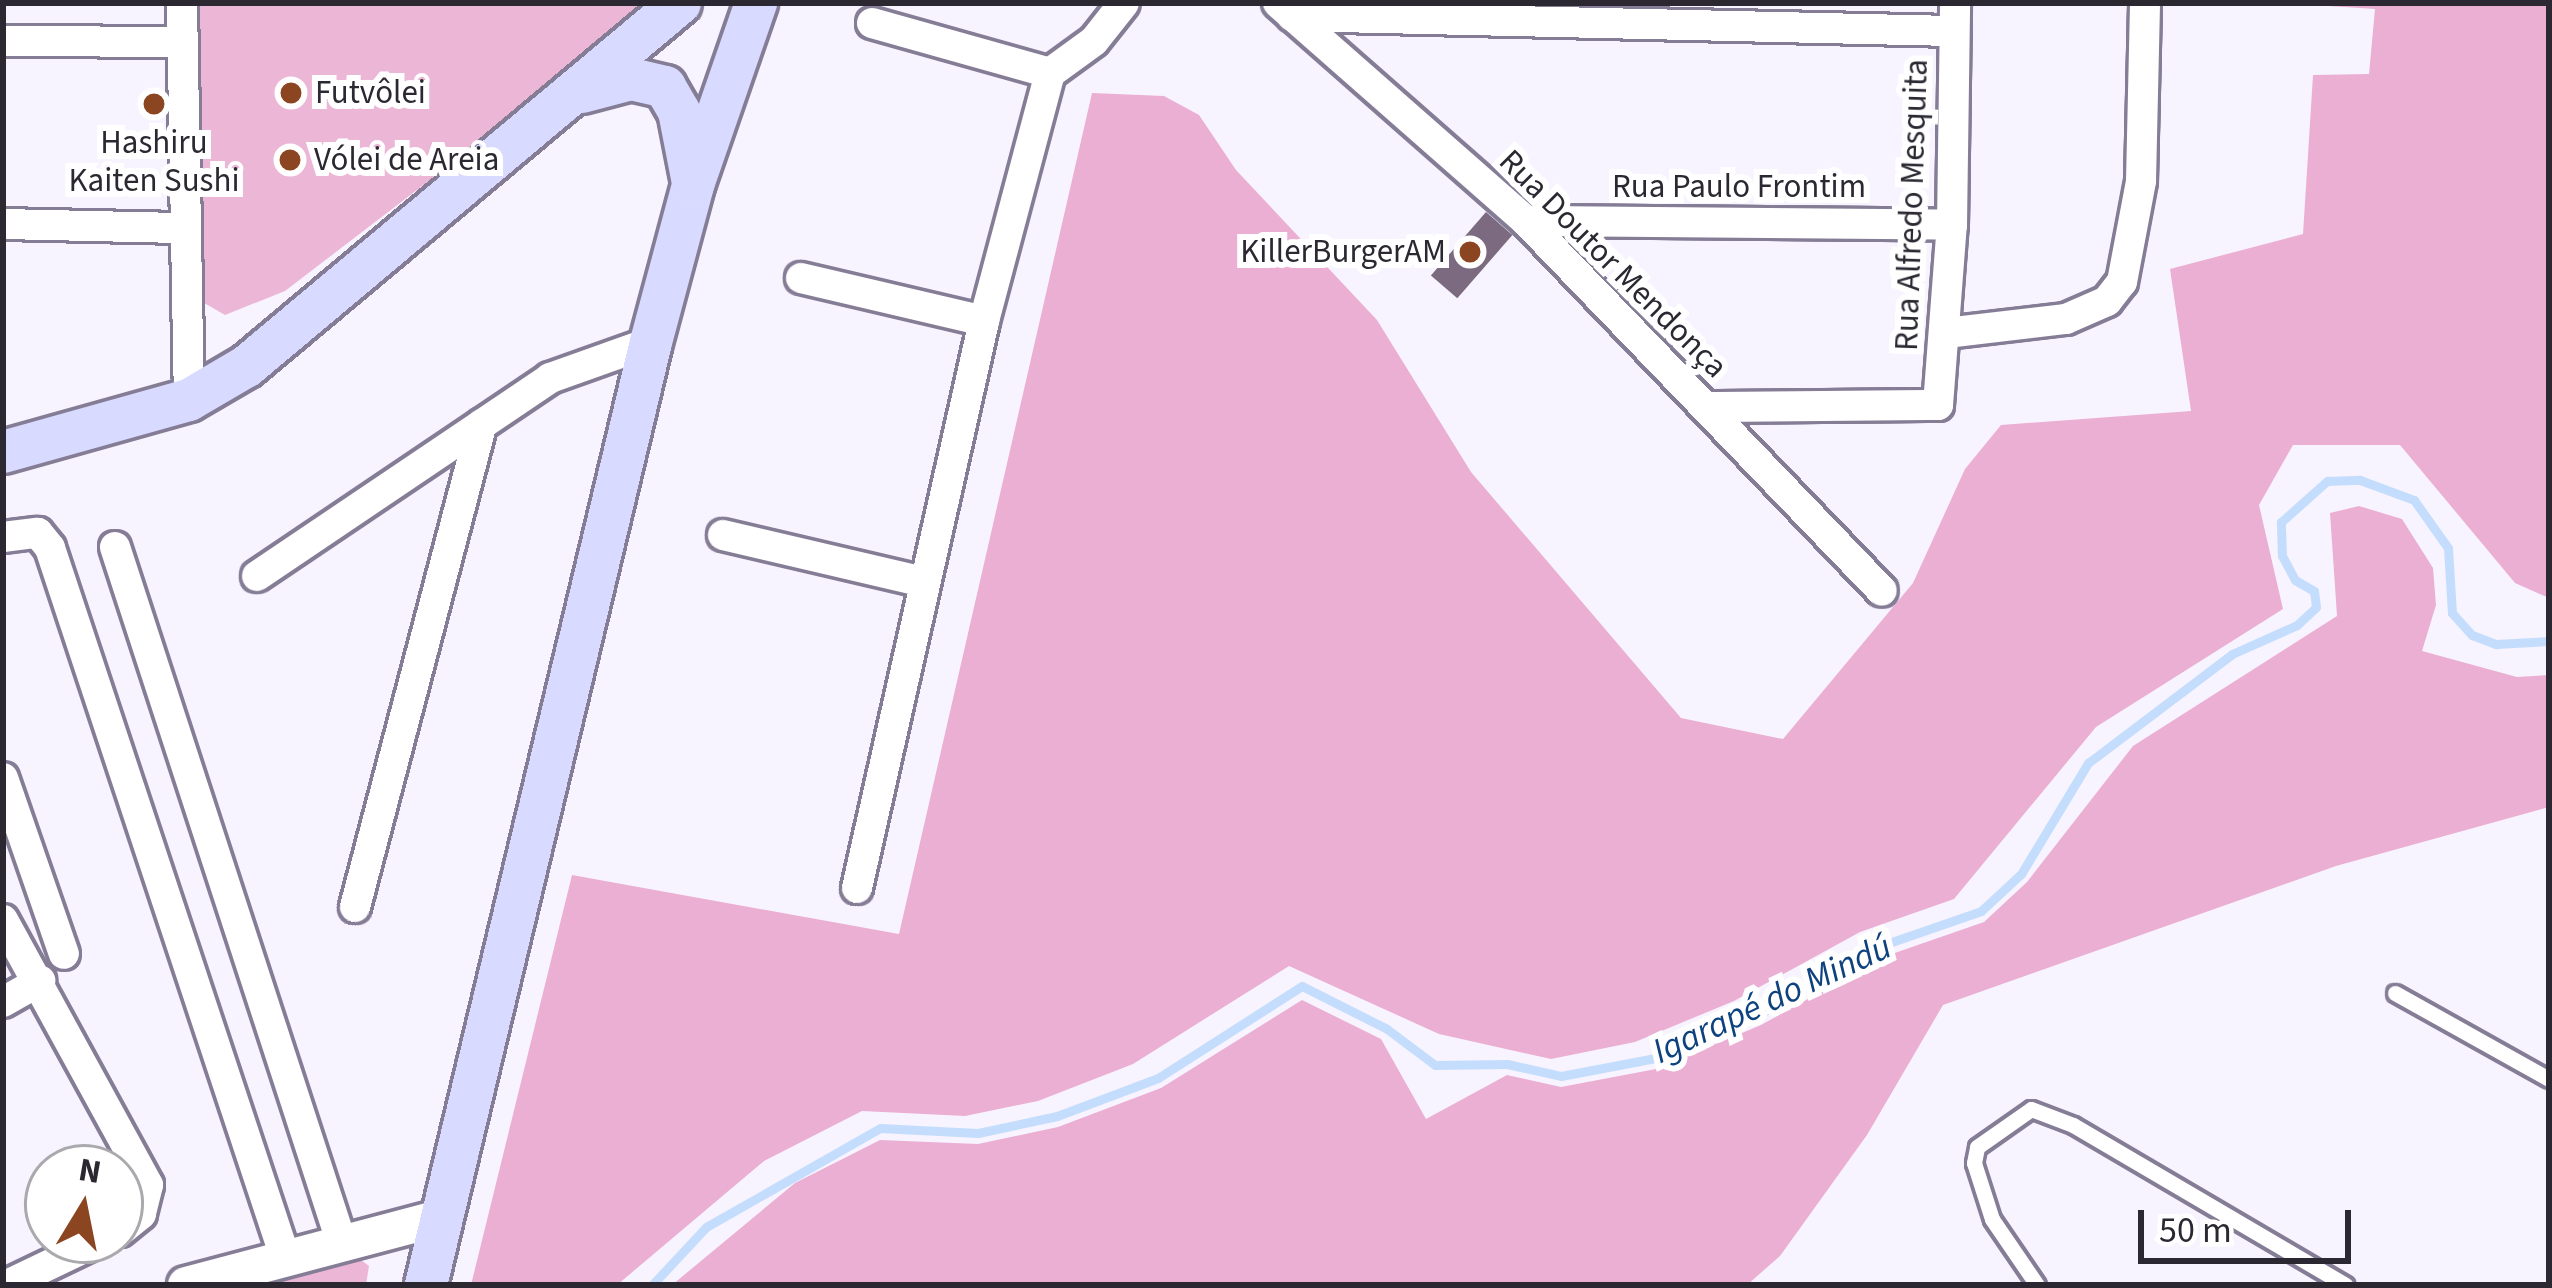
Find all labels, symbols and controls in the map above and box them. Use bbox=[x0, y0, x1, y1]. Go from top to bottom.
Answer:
street label: Rua Alfredo Mesquita bbox=[1887, 58, 1937, 352]
place label: Futvôlei bbox=[315, 73, 426, 113]
marker: Futvôlei bbox=[278, 80, 304, 106]
marker: Hashiru Kaiten Sushi bbox=[141, 91, 167, 117]
place label: Hashiru Kaiten Sushi bbox=[68, 123, 240, 201]
place label: Vólei de Areia bbox=[314, 140, 499, 180]
street label: Rua Doutor Mendonça bbox=[1491, 142, 1735, 386]
marker: Vólei de Areia bbox=[277, 147, 303, 173]
street label: Rua Paulo Frontim bbox=[1612, 167, 1866, 207]
place label: KillerBurgerAM bbox=[1240, 232, 1446, 272]
marker: KillerBurgerAM bbox=[1457, 239, 1483, 265]
water label: Igarapé do Mindú bbox=[1646, 925, 1898, 1073]
north arrow bbox=[24, 1144, 144, 1264]
text: N bbox=[75, 1146, 105, 1196]
scale bar bbox=[2144, 1186, 2357, 1260]
text: 50 m bbox=[2159, 1205, 2232, 1256]

